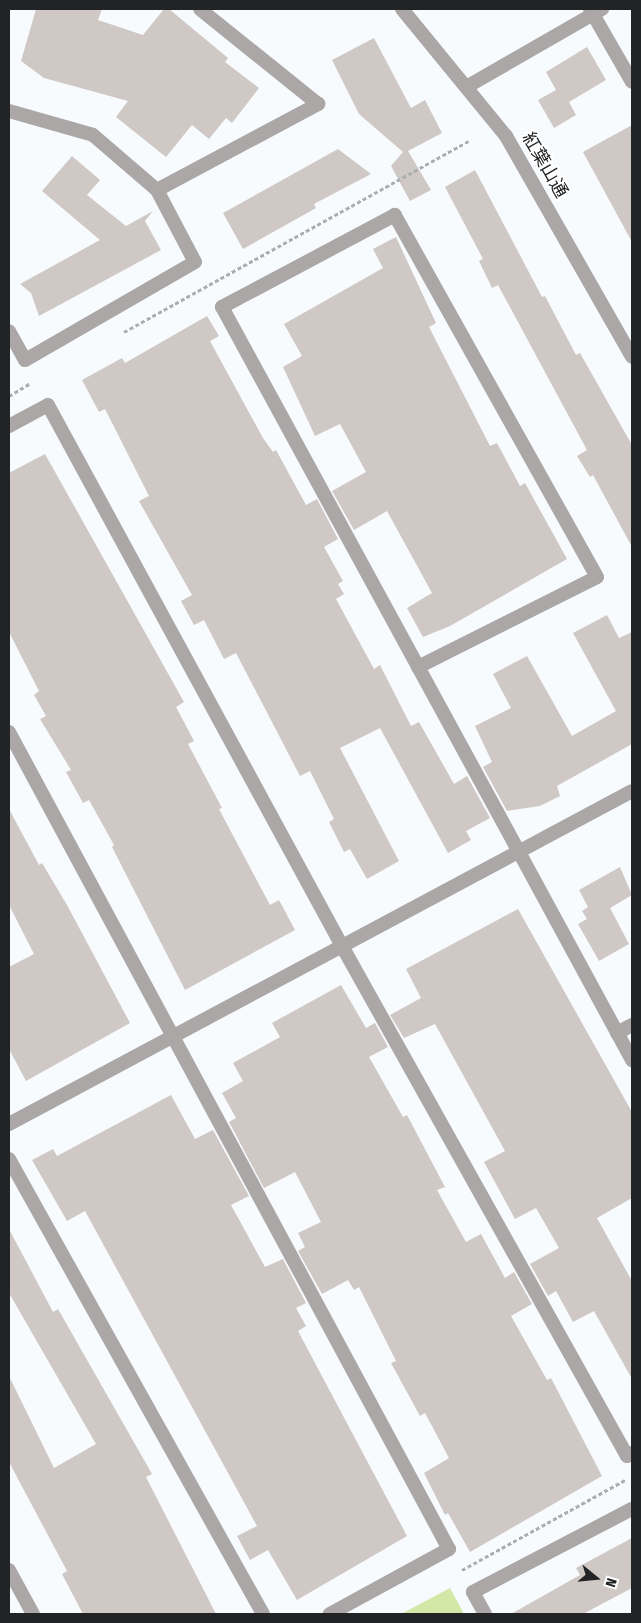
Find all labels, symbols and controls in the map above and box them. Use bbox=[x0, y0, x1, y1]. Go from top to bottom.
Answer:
street label: 紅葉山通 bbox=[518, 128, 572, 202]
north arrow bbox=[571, 1553, 621, 1603]
text: N bbox=[601, 1576, 620, 1589]

